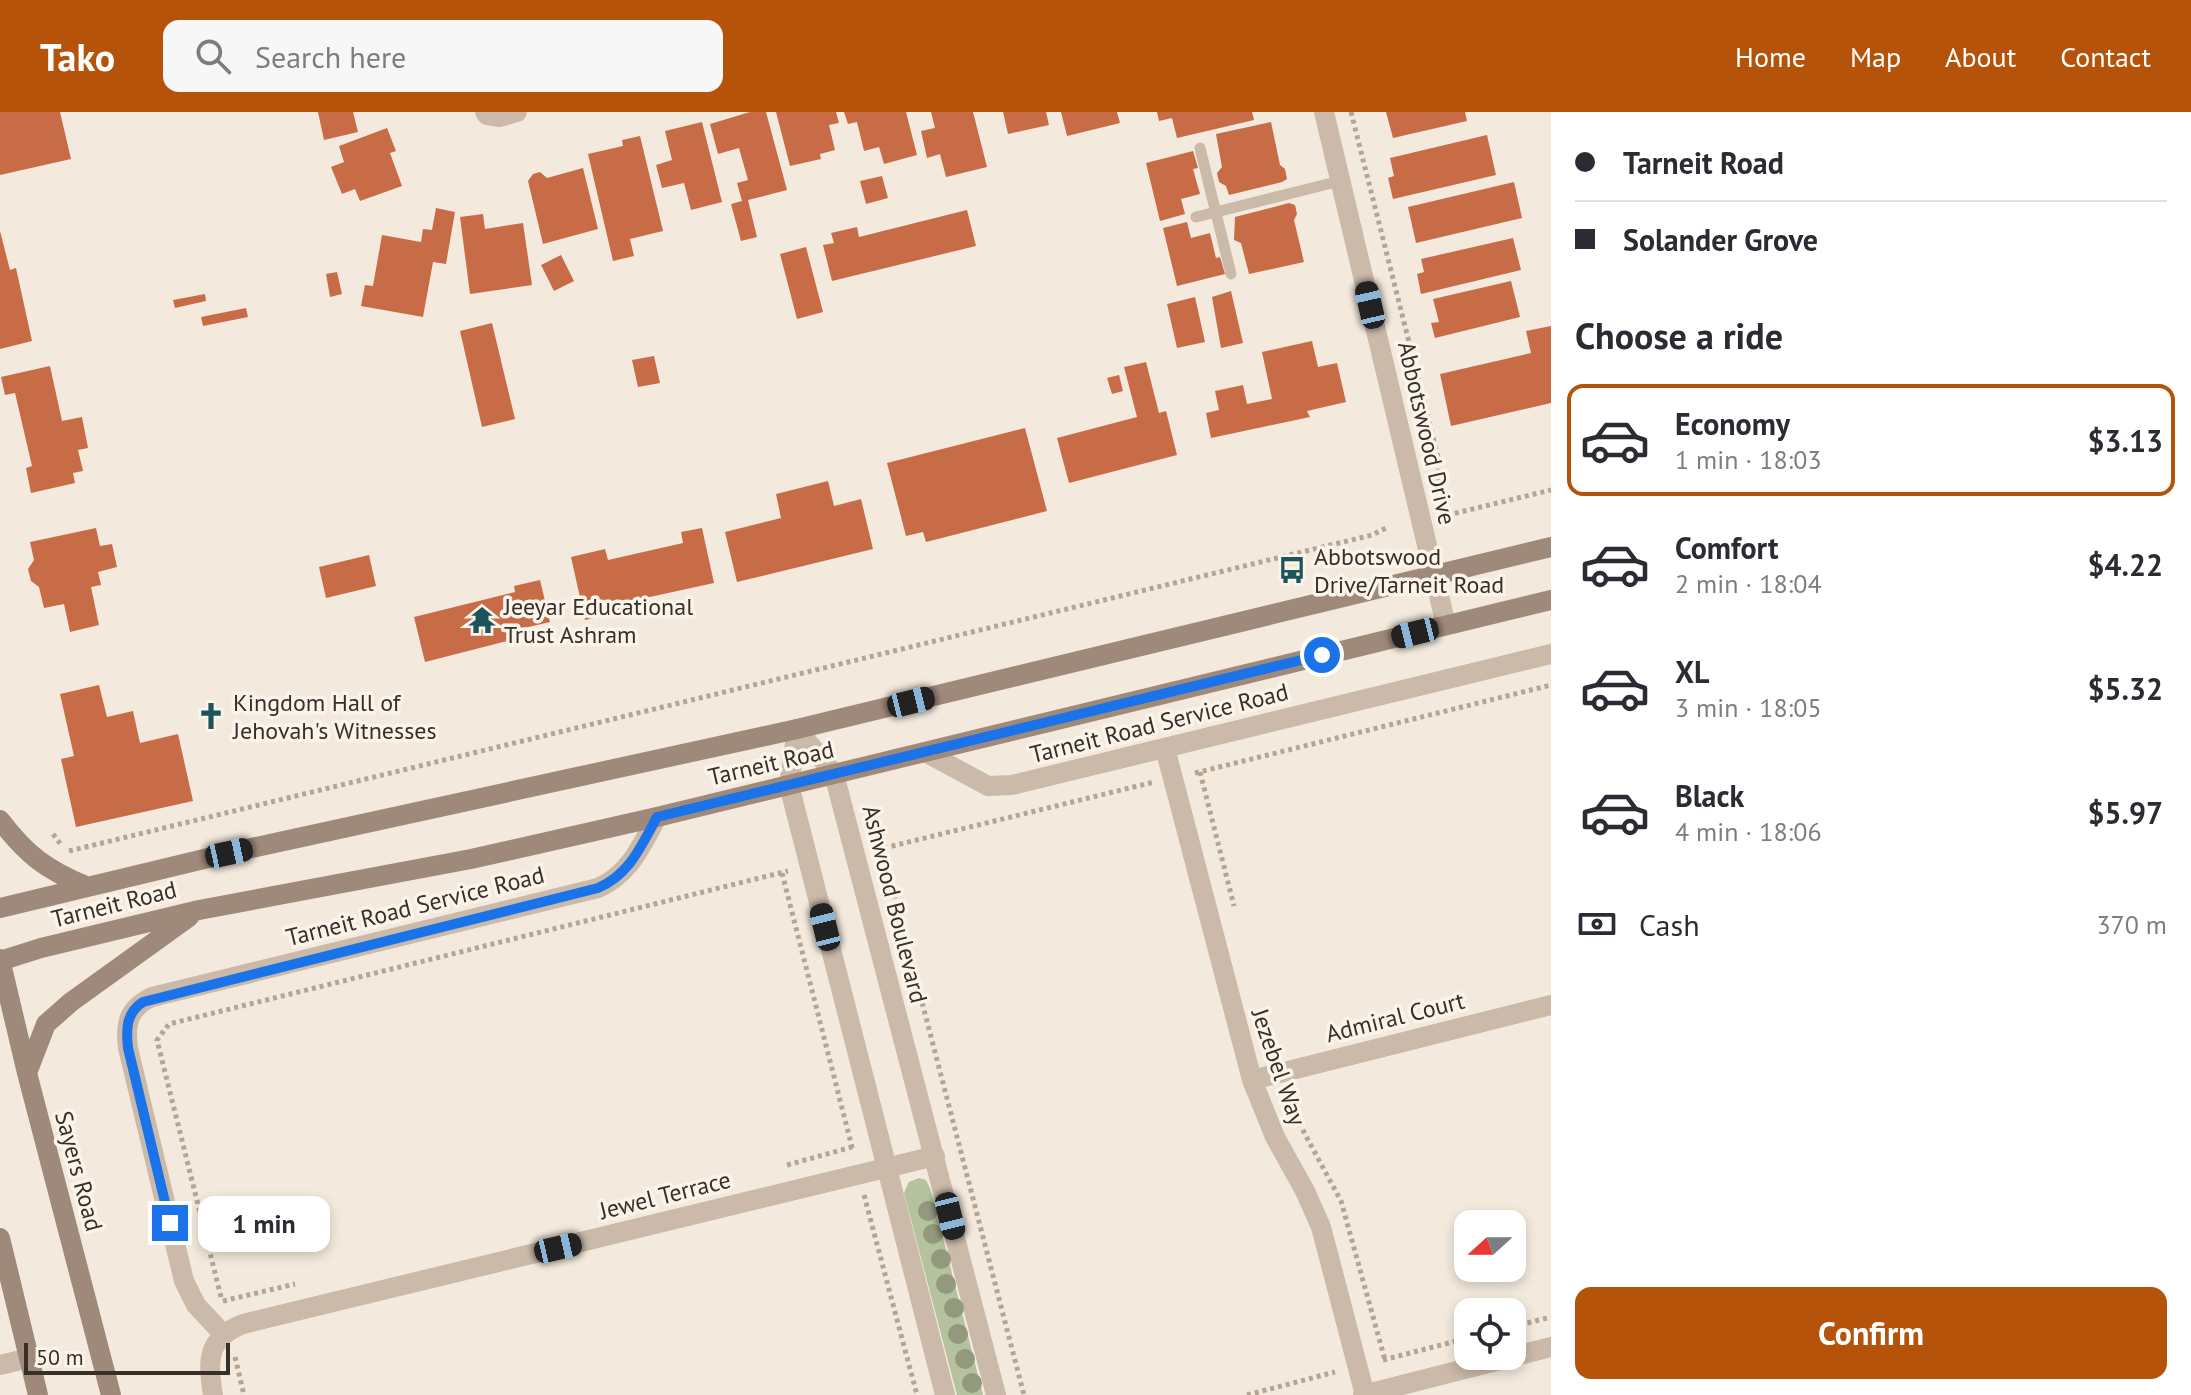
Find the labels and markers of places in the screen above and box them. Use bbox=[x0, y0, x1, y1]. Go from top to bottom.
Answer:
place label: Abbotswood Drive/Tarneit Road bbox=[1314, 541, 1504, 600]
bus stop icon: Abbotswood Drive/Tarneit Road bbox=[1277, 555, 1307, 585]
place label: Jeeyar Educational Trust Ashram bbox=[503, 591, 693, 650]
temple icon: Jeeyar Educational Trust Ashram bbox=[467, 605, 497, 635]
place label: Kingdom Hall of Jehovah's Witnesses bbox=[232, 687, 437, 746]
church icon: Kingdom Hall of Jehovah's Witnesses bbox=[196, 701, 226, 731]

